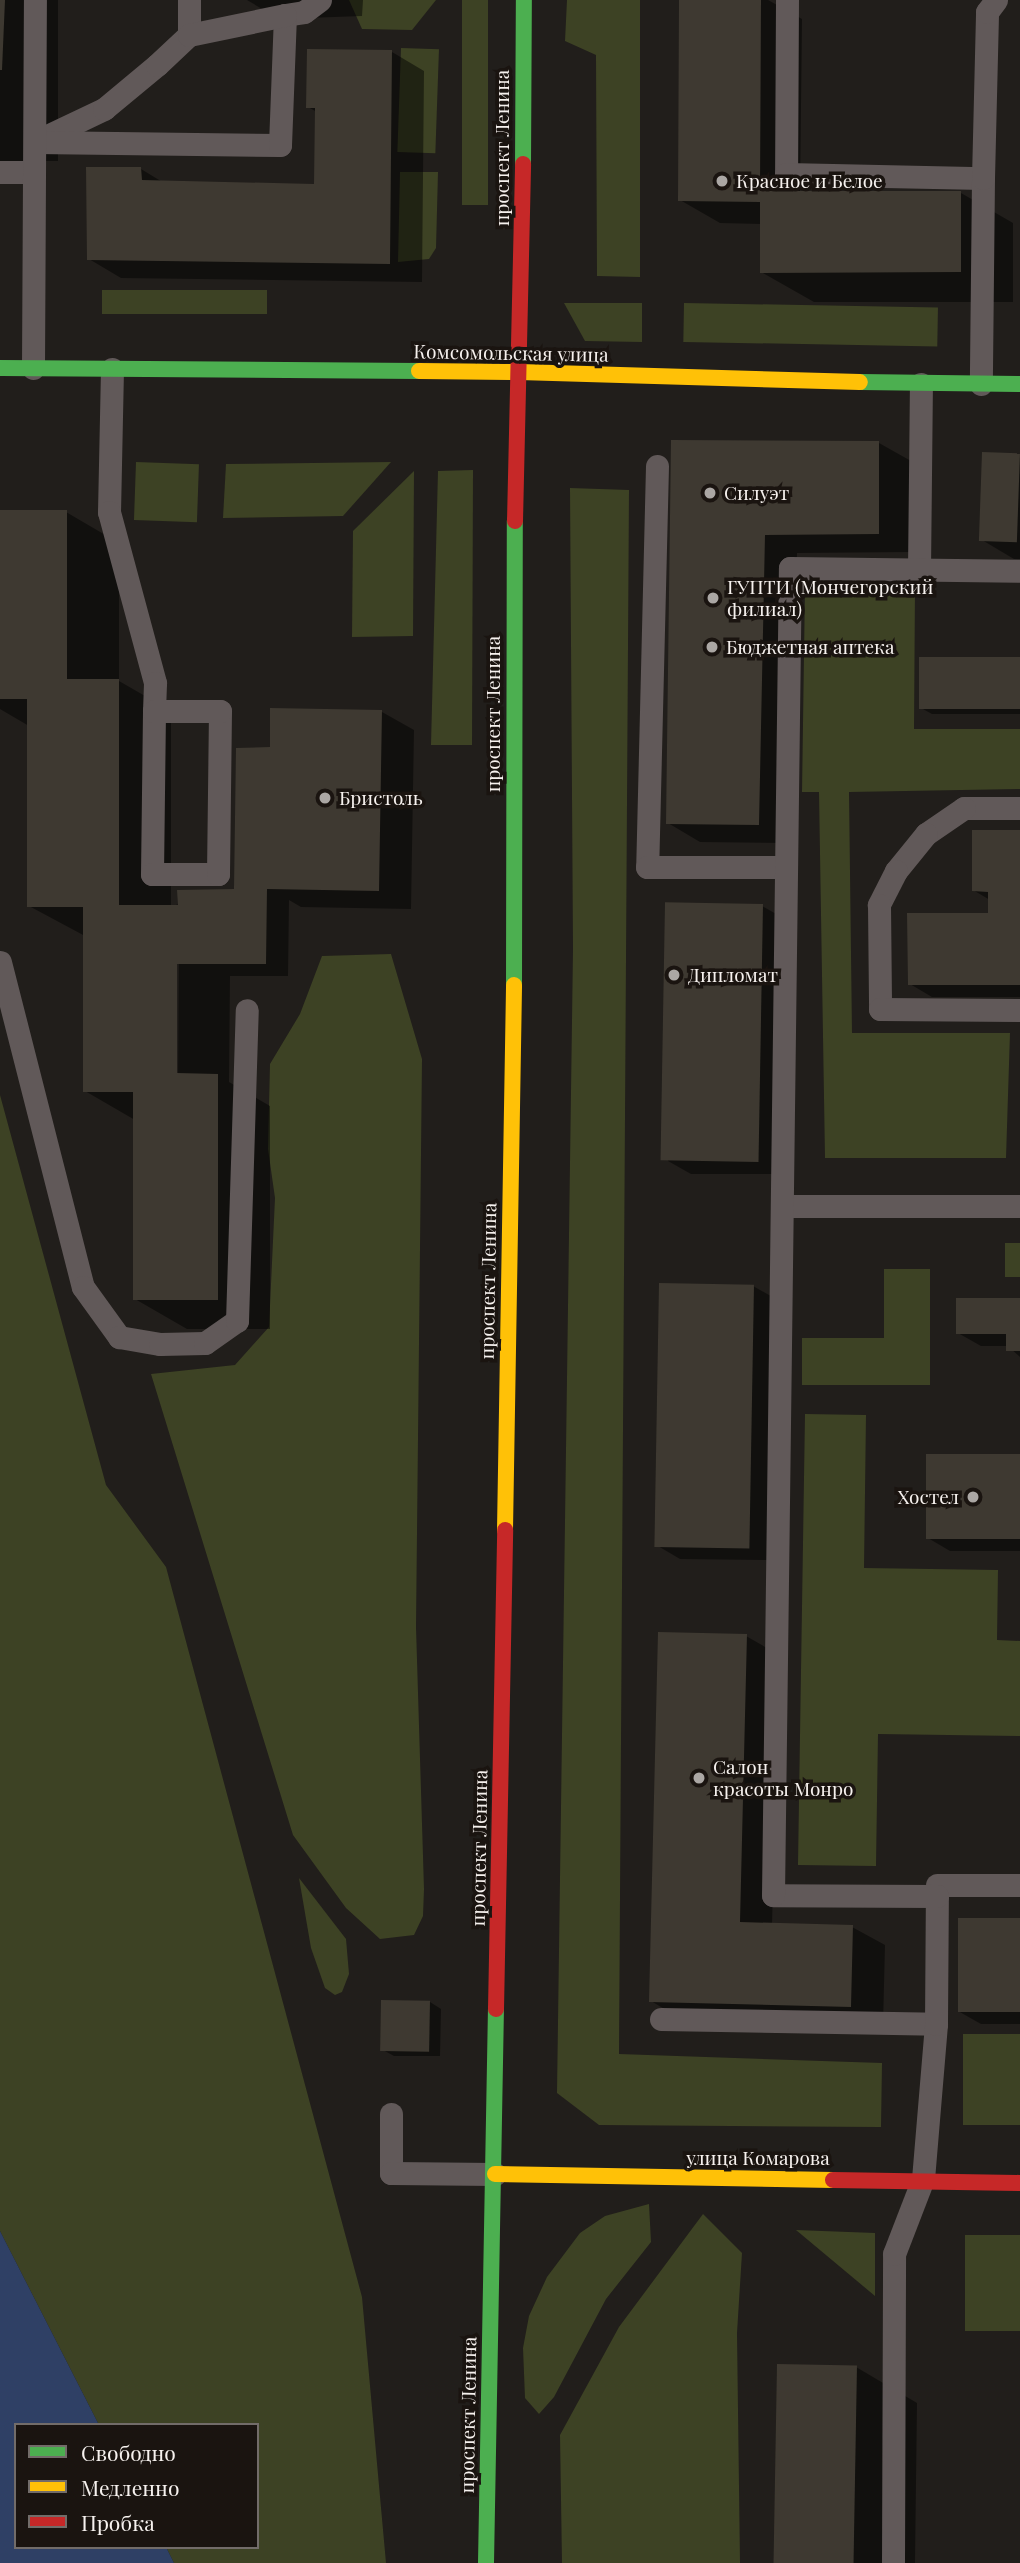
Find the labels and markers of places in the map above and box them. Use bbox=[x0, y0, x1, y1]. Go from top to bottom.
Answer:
place label: Красное и Белое bbox=[736, 170, 883, 192]
marker: Красное и Белое bbox=[714, 173, 730, 189]
place label: Силуэт bbox=[724, 482, 789, 504]
marker: Силуэт bbox=[702, 485, 718, 501]
place label: ГУПТИ (Мончегорский филиал) bbox=[727, 576, 933, 620]
marker: ГУПТИ (Мончегорский филиал) bbox=[705, 590, 721, 606]
place label: Бюджетная аптека bbox=[726, 636, 894, 658]
marker: Бюджетная аптека bbox=[704, 639, 720, 655]
place label: Бристоль bbox=[339, 787, 423, 809]
marker: Бристоль bbox=[317, 790, 333, 806]
place label: Дипломат bbox=[688, 964, 778, 986]
marker: Дипломат bbox=[666, 967, 682, 983]
place label: Хостел bbox=[898, 1486, 959, 1508]
marker: Хостел bbox=[965, 1489, 981, 1505]
place label: Салон красоты Монро bbox=[713, 1756, 853, 1800]
marker: Салон красоты Монро bbox=[691, 1770, 707, 1786]

